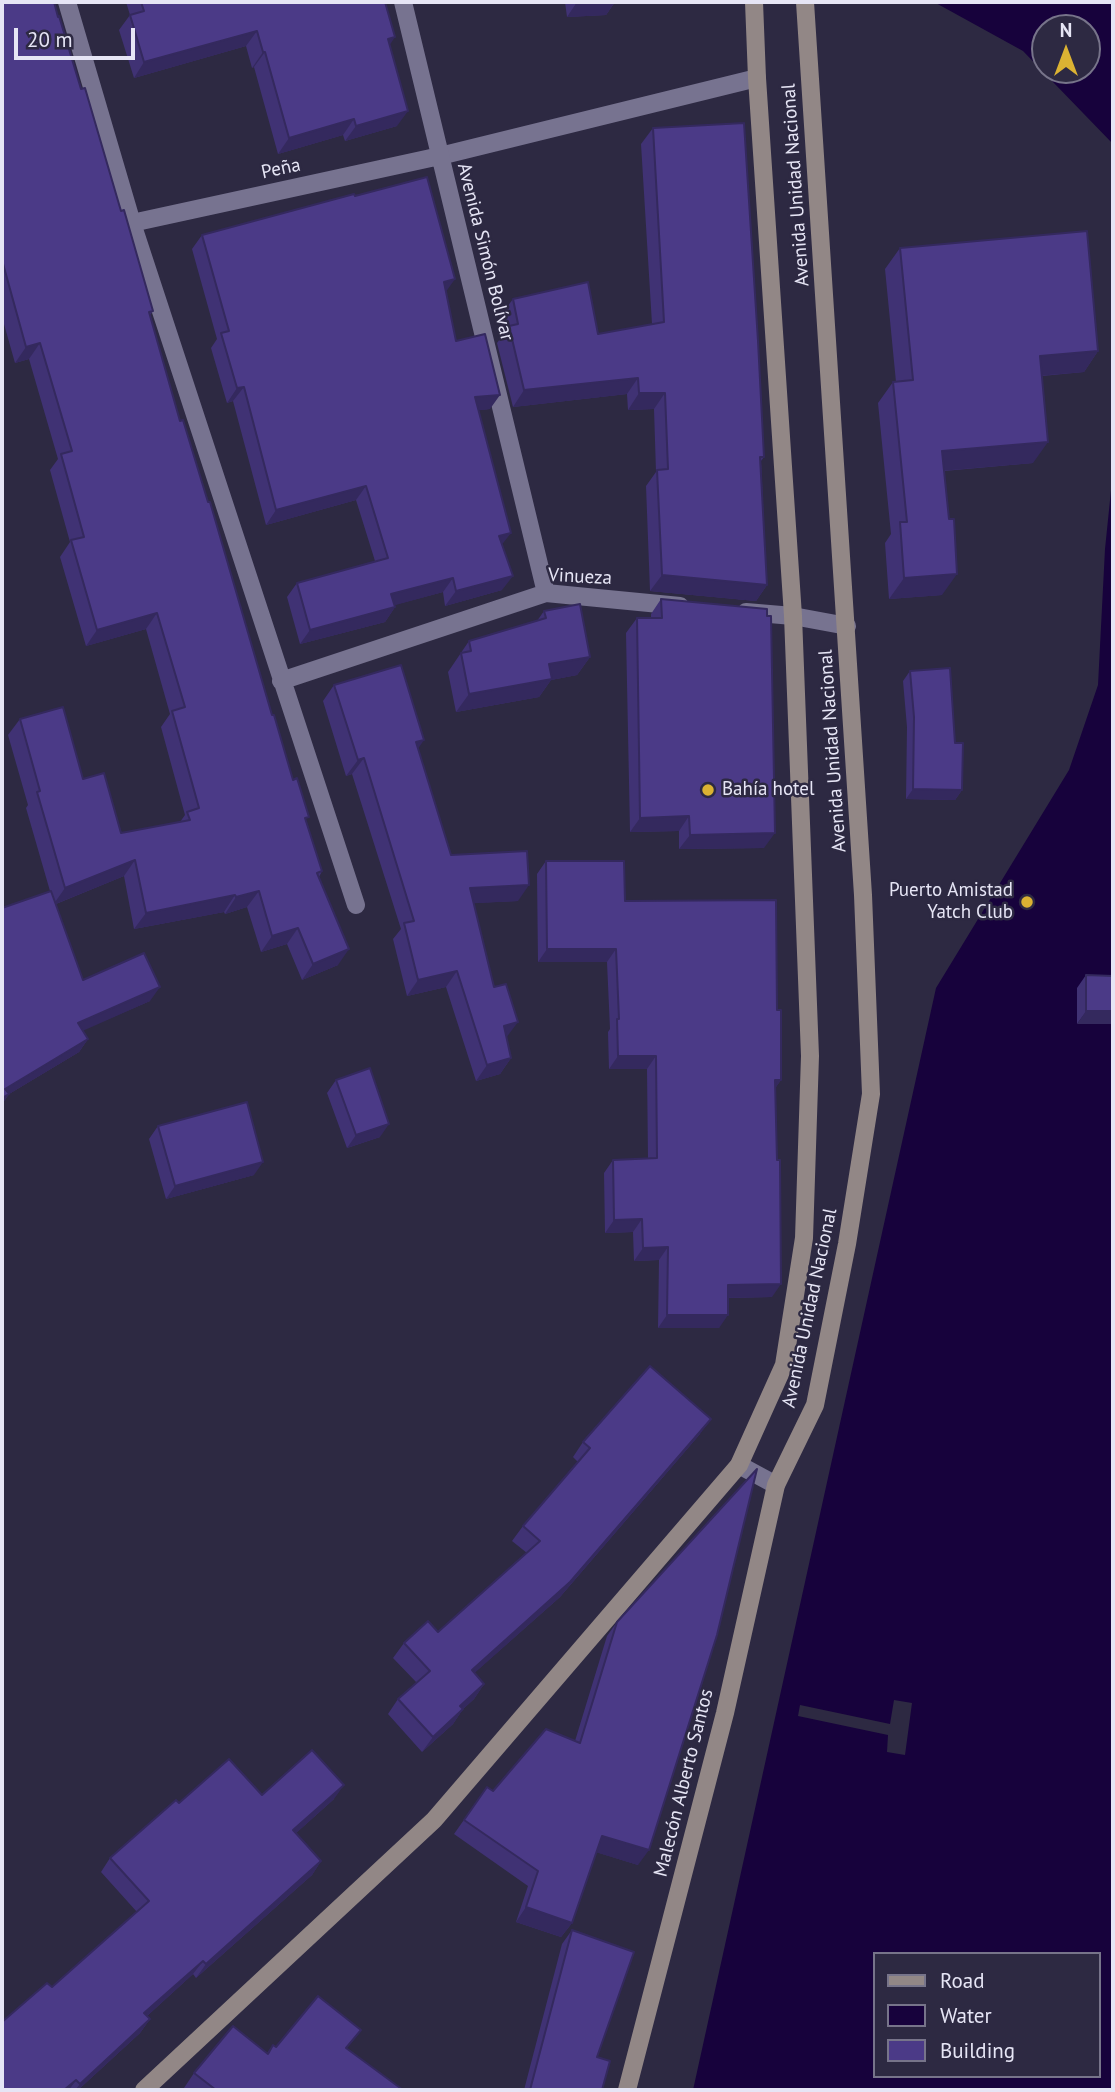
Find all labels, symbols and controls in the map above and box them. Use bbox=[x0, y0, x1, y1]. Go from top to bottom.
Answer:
scale bar bbox=[18, 14, 138, 58]
north arrow bbox=[1031, 14, 1101, 84]
text: N bbox=[1060, 18, 1072, 42]
text: 20 m bbox=[27, 26, 73, 53]
street label: Avenida Unidad Nacional bbox=[778, 83, 814, 287]
street label: Peña bbox=[259, 154, 303, 184]
street label: Avenida Simón Bolívar bbox=[452, 161, 518, 343]
street label: Vinueza bbox=[548, 564, 612, 590]
street label: Avenida Unidad Nacional bbox=[815, 649, 851, 853]
place label: Bahía hotel bbox=[722, 779, 815, 801]
marker: Bahía hotel bbox=[700, 782, 716, 798]
place label: Puerto Amistad Yatch Club bbox=[889, 880, 1013, 924]
marker: Puerto Amistad Yatch Club bbox=[1019, 894, 1035, 910]
street label: Avenida Unidad Nacional bbox=[778, 1206, 842, 1410]
street label: Malecón Alberto Santos bbox=[650, 1687, 718, 1879]
legend bbox=[874, 1952, 1101, 2078]
text: Road bbox=[940, 1967, 984, 1994]
text: Water bbox=[940, 2002, 992, 2029]
text: Building bbox=[940, 2037, 1015, 2064]

